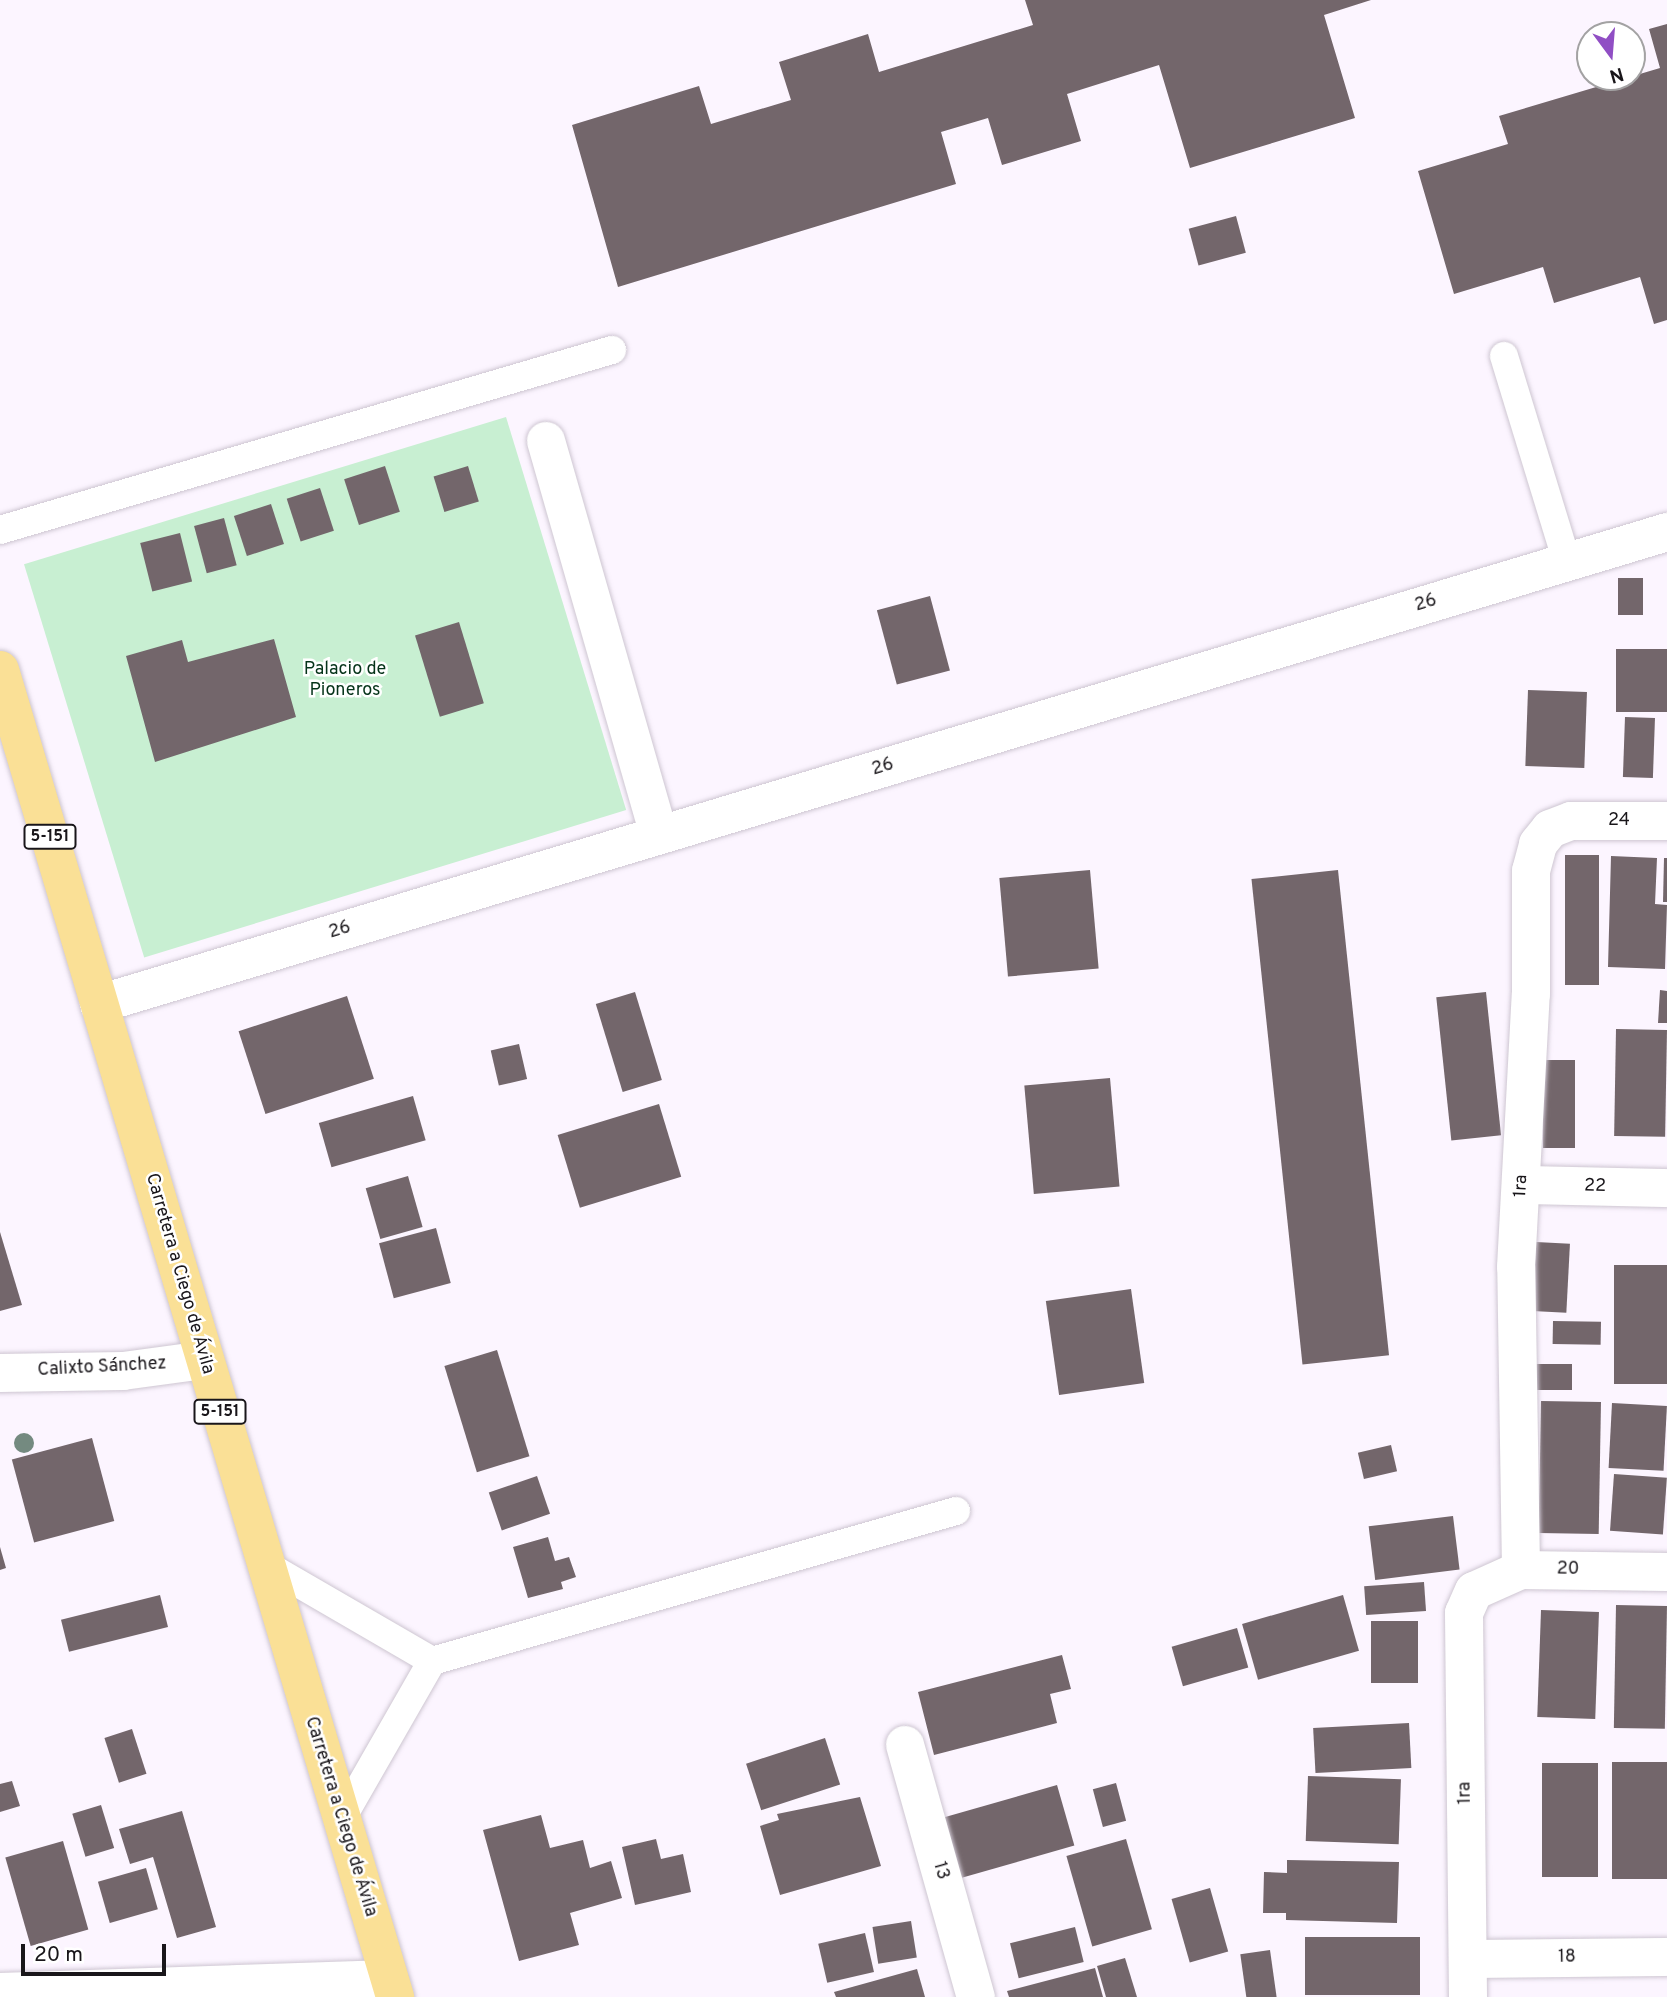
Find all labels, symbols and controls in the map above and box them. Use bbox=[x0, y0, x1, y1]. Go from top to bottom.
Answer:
north arrow bbox=[1576, 21, 1646, 91]
text: N bbox=[1606, 61, 1626, 88]
street label: 26 bbox=[1412, 590, 1440, 618]
park label: Palacio de Pioneros bbox=[304, 660, 386, 702]
street label: 26 bbox=[869, 754, 897, 782]
street label: 24 bbox=[1608, 810, 1630, 832]
road number: 5-151 bbox=[22, 824, 78, 850]
street label: 26 bbox=[326, 917, 354, 945]
street label: Carretera a Ciego de Ávila bbox=[140, 1171, 218, 1377]
street label: 1ra bbox=[1511, 1174, 1533, 1198]
street label: 22 bbox=[1584, 1176, 1606, 1198]
street label: Calixto Sánchez bbox=[37, 1354, 167, 1382]
road number: 5-151 bbox=[192, 1400, 248, 1424]
street label: 20 bbox=[1557, 1559, 1579, 1581]
street label: Carretera a Ciego de Ávila bbox=[299, 1714, 381, 1920]
street label: 1ra bbox=[1455, 1781, 1477, 1805]
street label: 13 bbox=[927, 1860, 953, 1882]
scale bar bbox=[24, 1930, 170, 1974]
text: 20 m bbox=[34, 1942, 83, 1969]
street label: 18 bbox=[1558, 1947, 1576, 1969]

